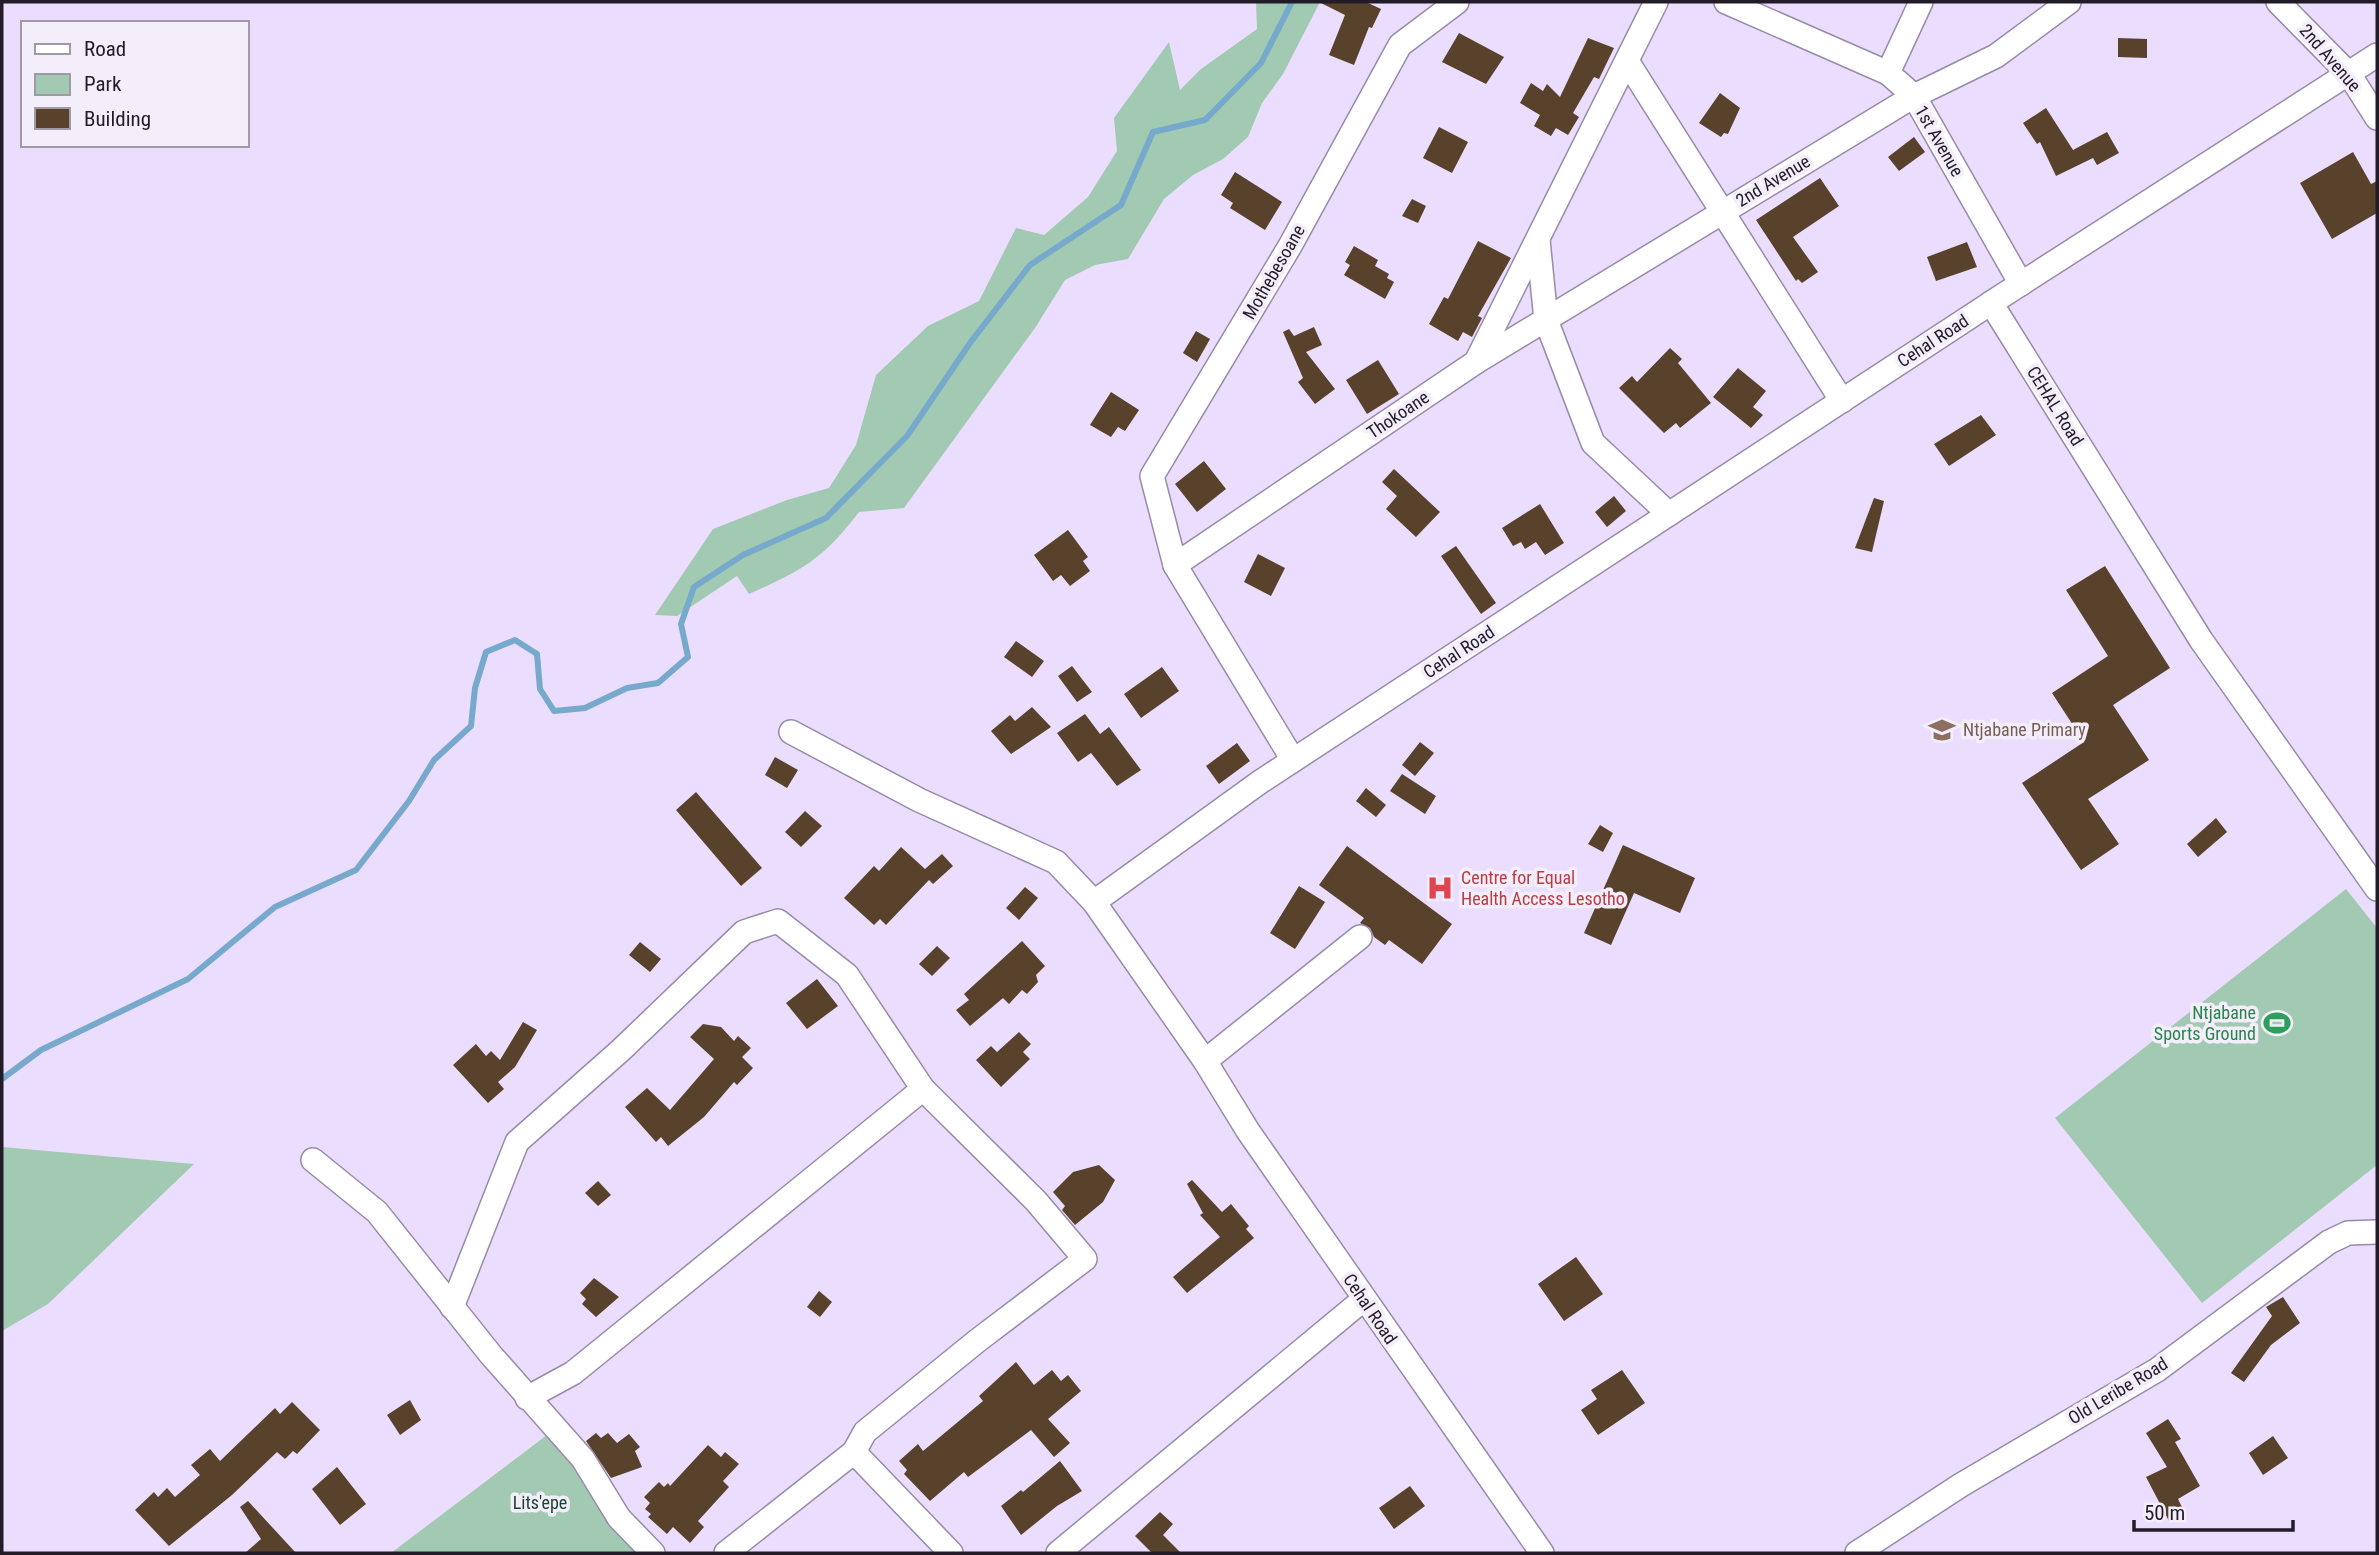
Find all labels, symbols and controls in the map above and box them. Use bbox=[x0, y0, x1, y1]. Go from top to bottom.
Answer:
street label: 2nd Avenue bbox=[2295, 20, 2365, 96]
legend bbox=[21, 21, 248, 147]
text: Road bbox=[84, 37, 126, 61]
text: Park bbox=[84, 72, 122, 96]
street label: 1st Avenue bbox=[1911, 102, 1968, 180]
text: Building bbox=[84, 107, 151, 131]
street label: 2nd Avenue bbox=[1732, 150, 1814, 211]
street label: Mothebesoane bbox=[1238, 221, 1309, 323]
street label: Cehal Road bbox=[1893, 310, 1972, 371]
street label: CEHAL Road bbox=[2023, 362, 2088, 449]
street label: Thokoane bbox=[1363, 386, 1433, 443]
street label: Cehal Road bbox=[1419, 621, 1498, 682]
school or university icon: Ntjabane Primary bbox=[1927, 715, 1957, 745]
place label: Ntjabane Primary bbox=[1963, 719, 2086, 740]
place label: Centre for Equal Health Access Lesotho bbox=[1461, 867, 1625, 909]
hospital icon: Centre for Equal Health Access Lesotho bbox=[1425, 873, 1455, 903]
place label: Ntjabane Sports Ground bbox=[2154, 1002, 2256, 1044]
sports icon: Ntjabane Sports Ground bbox=[2262, 1008, 2292, 1038]
street label: Cehal Road bbox=[1339, 1270, 1402, 1348]
street label: Old Leribe Road bbox=[2064, 1353, 2171, 1428]
scale bar bbox=[2134, 1488, 2293, 1532]
park label: Lits'epe bbox=[513, 1492, 567, 1513]
text: 50 m bbox=[2144, 1501, 2185, 1525]

